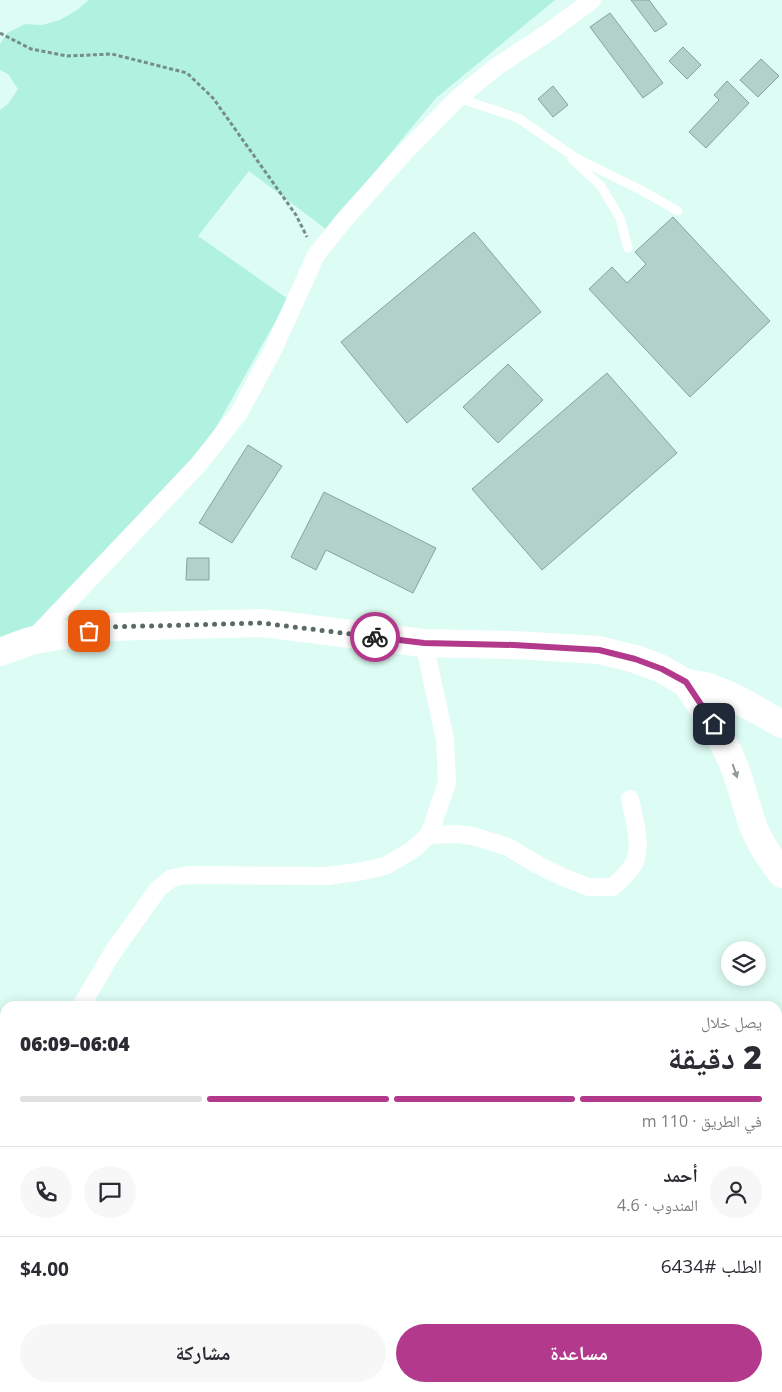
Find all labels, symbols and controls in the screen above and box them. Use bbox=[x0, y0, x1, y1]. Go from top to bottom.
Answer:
pin bbox=[68, 610, 110, 652]
courier bbox=[350, 612, 400, 662]
icon: bag bbox=[75, 617, 103, 645]
icon: bike bbox=[361, 623, 389, 651]
pin bbox=[693, 703, 735, 745]
icon: home bbox=[700, 710, 728, 738]
one-way arrow bbox=[732, 763, 740, 778]
map controls bbox=[721, 941, 766, 986]
button: layers bbox=[721, 941, 766, 986]
text: يصل خلال bbox=[701, 1011, 762, 1033]
text: 06:04–06:09 bbox=[20, 1031, 130, 1057]
text: 2 دقيقة bbox=[668, 1035, 762, 1078]
text: في الطريق · 110 m bbox=[642, 1110, 762, 1132]
text: أحمد bbox=[663, 1162, 698, 1188]
button: phone bbox=[20, 1166, 72, 1218]
button: chat bbox=[84, 1166, 136, 1218]
button: person bbox=[710, 1166, 762, 1218]
text: المندوب · 4.6 bbox=[617, 1194, 698, 1216]
text: الطلب #6434 bbox=[661, 1253, 762, 1279]
text: $4.00 bbox=[20, 1256, 69, 1282]
button: مشاركة bbox=[20, 1324, 386, 1382]
button: مساعدة bbox=[396, 1324, 762, 1382]

